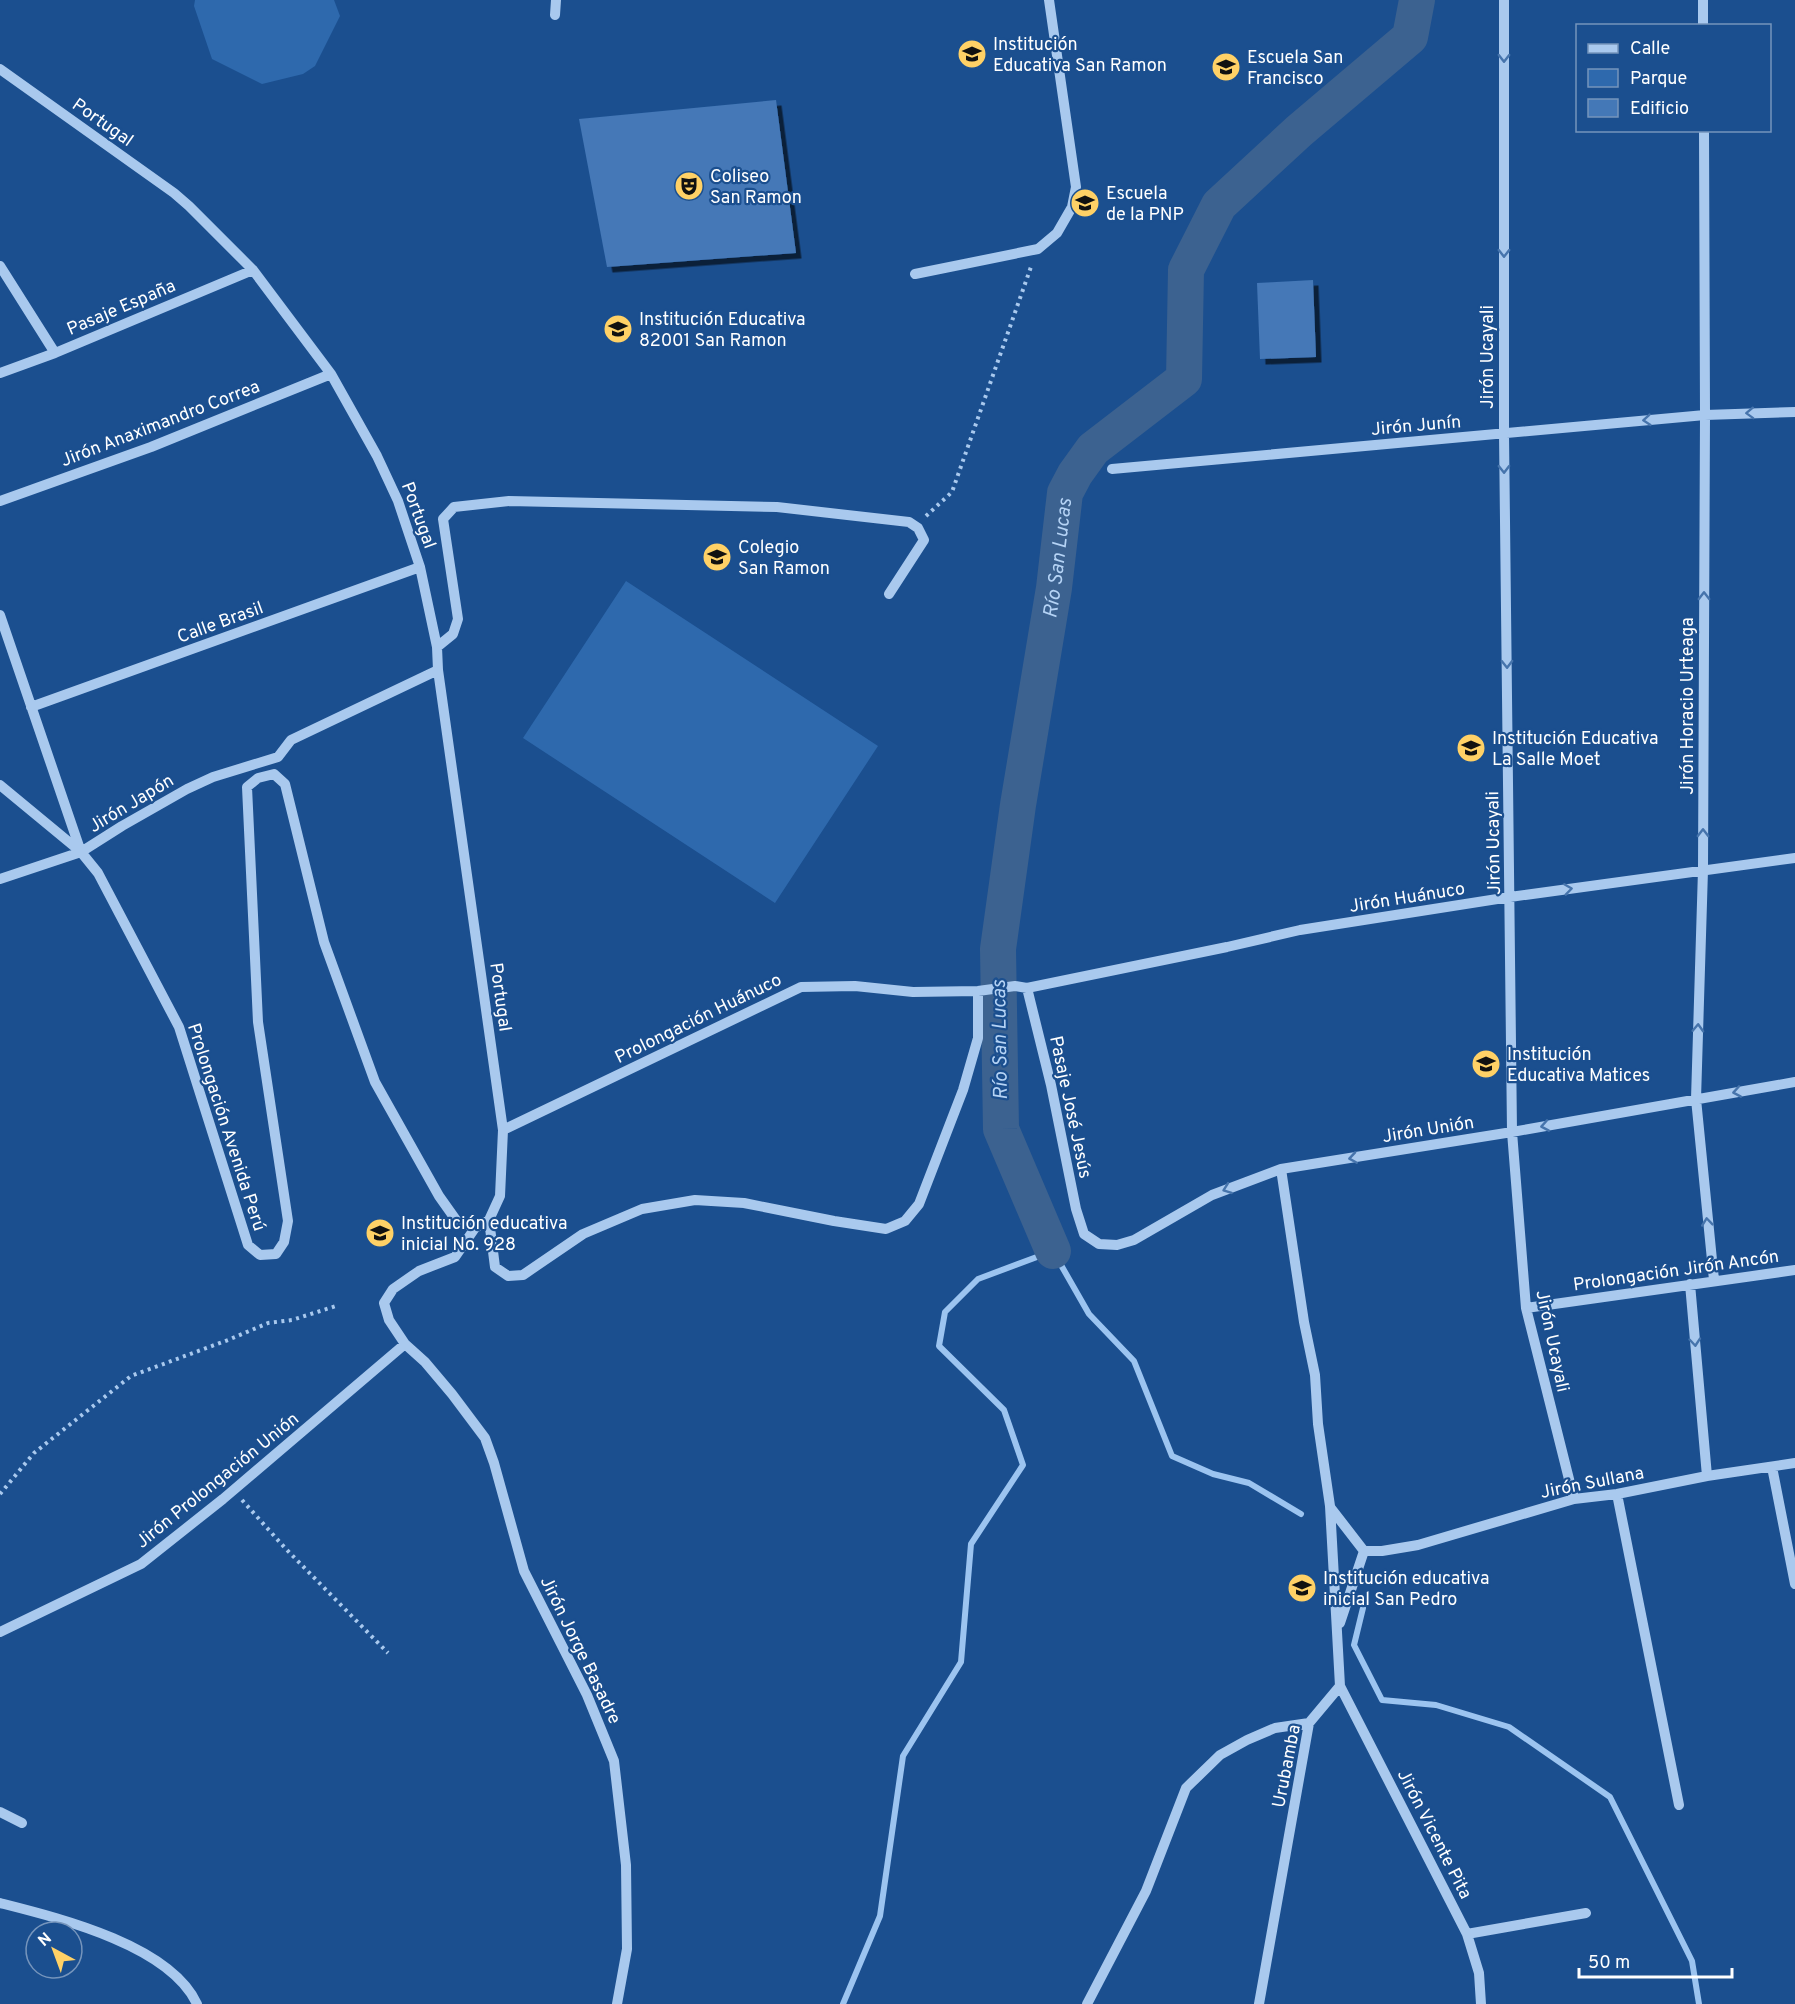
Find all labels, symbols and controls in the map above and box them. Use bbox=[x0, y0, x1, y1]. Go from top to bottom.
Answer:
legend bbox=[1576, 24, 1771, 132]
place label: Institución Educativa San Ramon bbox=[993, 34, 1167, 78]
school or university icon: Institución Educativa San Ramon bbox=[956, 38, 988, 70]
text: Calle bbox=[1630, 38, 1670, 61]
place label: Escuela San Francisco bbox=[1247, 47, 1343, 91]
school or university icon: Escuela San Francisco bbox=[1210, 51, 1242, 83]
one-way arrow bbox=[1498, 54, 1510, 63]
text: Parque bbox=[1630, 68, 1687, 91]
street label: Portugal bbox=[67, 94, 137, 153]
text: Edificio bbox=[1630, 98, 1689, 121]
place label: Coliseo San Ramon bbox=[710, 166, 802, 210]
theatre icon: Coliseo San Ramon bbox=[673, 170, 705, 202]
place label: Escuela de la PNP bbox=[1106, 183, 1184, 227]
school or university icon: Escuela de la PNP bbox=[1069, 187, 1101, 219]
one-way arrow bbox=[1498, 249, 1510, 258]
street label: Pasaje España bbox=[64, 275, 179, 342]
street label: Jirón Ucayali bbox=[1477, 305, 1500, 409]
place label: Institución Educativa 82001 San Ramon bbox=[639, 309, 806, 353]
school or university icon: Institución Educativa 82001 San Ramon bbox=[602, 313, 634, 345]
street label: Jirón Anaximandro Correa bbox=[58, 376, 263, 473]
one-way arrow bbox=[1745, 407, 1754, 420]
street label: Jirón Junín bbox=[1370, 411, 1462, 442]
one-way arrow bbox=[1642, 413, 1651, 426]
one-way arrow bbox=[1498, 465, 1510, 474]
street label: Portugal bbox=[395, 479, 440, 552]
water label: Río San Lucas bbox=[1038, 496, 1079, 620]
place label: Colegio San Ramon bbox=[738, 537, 830, 581]
school or university icon: Colegio San Ramon bbox=[701, 541, 733, 573]
one-way arrow bbox=[1698, 591, 1710, 600]
street label: Calle Brasil bbox=[174, 597, 267, 650]
street label: Jirón Horacio Urteaga bbox=[1677, 617, 1700, 795]
one-way arrow bbox=[1501, 660, 1513, 669]
place label: Institución Educativa La Salle Moet bbox=[1492, 728, 1659, 772]
school or university icon: Institución Educativa La Salle Moet bbox=[1455, 732, 1487, 764]
street label: Jirón Japón bbox=[85, 770, 179, 839]
street label: Jirón Ucayali bbox=[1482, 791, 1507, 895]
one-way arrow bbox=[1697, 828, 1709, 837]
street label: Jirón Huánuco bbox=[1348, 878, 1467, 919]
one-way arrow bbox=[1563, 883, 1572, 895]
street label: Portugal bbox=[483, 961, 516, 1033]
street label: Prolongación Huánuco bbox=[612, 969, 786, 1070]
water label: Río San Lucas bbox=[987, 979, 1015, 1100]
street label: Prolongación Avenida Perú bbox=[181, 1021, 270, 1234]
one-way arrow bbox=[1692, 1023, 1705, 1032]
street label: Pasaje José Jesús bbox=[1043, 1034, 1096, 1181]
place label: Institución Educativa Matices bbox=[1507, 1044, 1650, 1088]
school or university icon: Institución Educativa Matices bbox=[1470, 1048, 1502, 1080]
one-way arrow bbox=[1733, 1085, 1743, 1098]
street label: Jirón Unión bbox=[1381, 1112, 1476, 1149]
one-way arrow bbox=[1541, 1119, 1551, 1132]
one-way arrow bbox=[1348, 1151, 1358, 1163]
one-way arrow bbox=[1222, 1182, 1232, 1195]
place label: Institución educativa inicial No. 928 bbox=[401, 1213, 567, 1257]
school or university icon: Institución educativa inicial No. 928 bbox=[364, 1217, 396, 1249]
one-way arrow bbox=[1701, 1218, 1714, 1227]
street label: Prolongación Jirón Ancón bbox=[1572, 1246, 1781, 1297]
street label: Jirón Ucayali bbox=[1529, 1288, 1574, 1395]
one-way arrow bbox=[1688, 1337, 1701, 1347]
street label: Jirón Prolongación Unión bbox=[132, 1408, 304, 1554]
street label: Jirón Sullana bbox=[1539, 1462, 1646, 1505]
place label: Institución educativa inicial San Pedro bbox=[1323, 1568, 1489, 1612]
school or university icon: Institución educativa inicial San Pedro bbox=[1286, 1572, 1318, 1604]
street label: Jirón Jorge Basadre bbox=[534, 1573, 625, 1728]
street label: Urubamba bbox=[1268, 1723, 1307, 1810]
street label: Jirón Vicente Pita bbox=[1391, 1766, 1476, 1903]
north arrow bbox=[24, 1920, 84, 1980]
text: N bbox=[35, 1929, 56, 1952]
scale bar bbox=[1579, 1941, 1732, 1979]
text: 50 m bbox=[1588, 1952, 1630, 1975]

